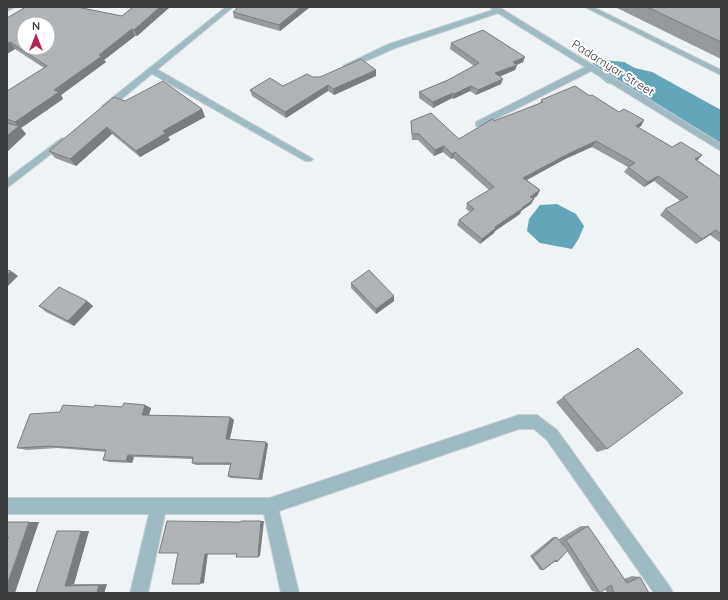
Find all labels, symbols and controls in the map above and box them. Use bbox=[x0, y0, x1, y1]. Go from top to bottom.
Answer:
north arrow bbox=[16, 16, 56, 56]
text: N bbox=[32, 19, 40, 33]
street label: Padamyar Street bbox=[569, 36, 657, 99]

